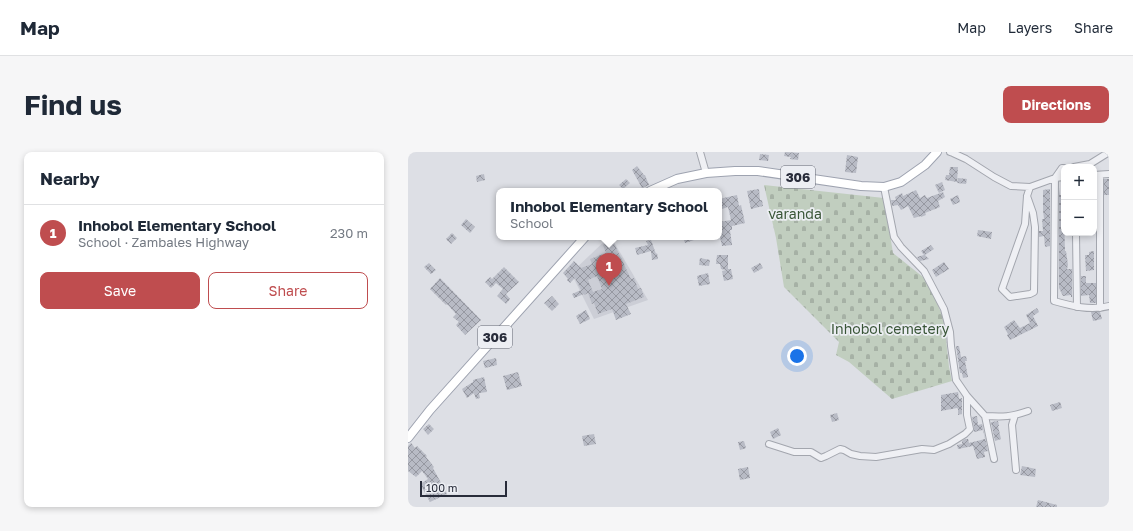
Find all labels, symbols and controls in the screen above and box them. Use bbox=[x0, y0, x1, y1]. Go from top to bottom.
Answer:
text: Map bbox=[20, 16, 60, 39]
text: Map bbox=[957, 19, 986, 36]
text: Layers bbox=[1008, 19, 1052, 36]
text: Share bbox=[1074, 19, 1113, 36]
button: Directions bbox=[1003, 86, 1109, 123]
text: Find us bbox=[24, 88, 122, 121]
map controls bbox=[1061, 164, 1097, 236]
button: + bbox=[1061, 164, 1097, 200]
road number: 306 bbox=[781, 166, 815, 188]
text: Nearby bbox=[40, 168, 100, 189]
popup bbox=[496, 188, 722, 240]
text: Inhobol Elementary School bbox=[510, 197, 708, 215]
button: − bbox=[1061, 200, 1097, 236]
park label: varanda bbox=[768, 205, 822, 222]
text: School bbox=[510, 215, 553, 231]
text: Inhobol Elementary School bbox=[78, 216, 276, 234]
text: 1 bbox=[50, 225, 56, 241]
text: 230 m bbox=[330, 225, 368, 241]
text: School · Zambales Highway bbox=[78, 234, 249, 250]
pin: 1 bbox=[596, 253, 622, 286]
button: Save bbox=[40, 272, 200, 309]
button: Share bbox=[208, 272, 368, 309]
park label: Inhobol cemetery bbox=[831, 320, 950, 337]
road number: 306 bbox=[478, 326, 512, 348]
your location bbox=[787, 346, 807, 366]
scale bar bbox=[420, 479, 507, 498]
text: 100 m bbox=[426, 481, 457, 494]

